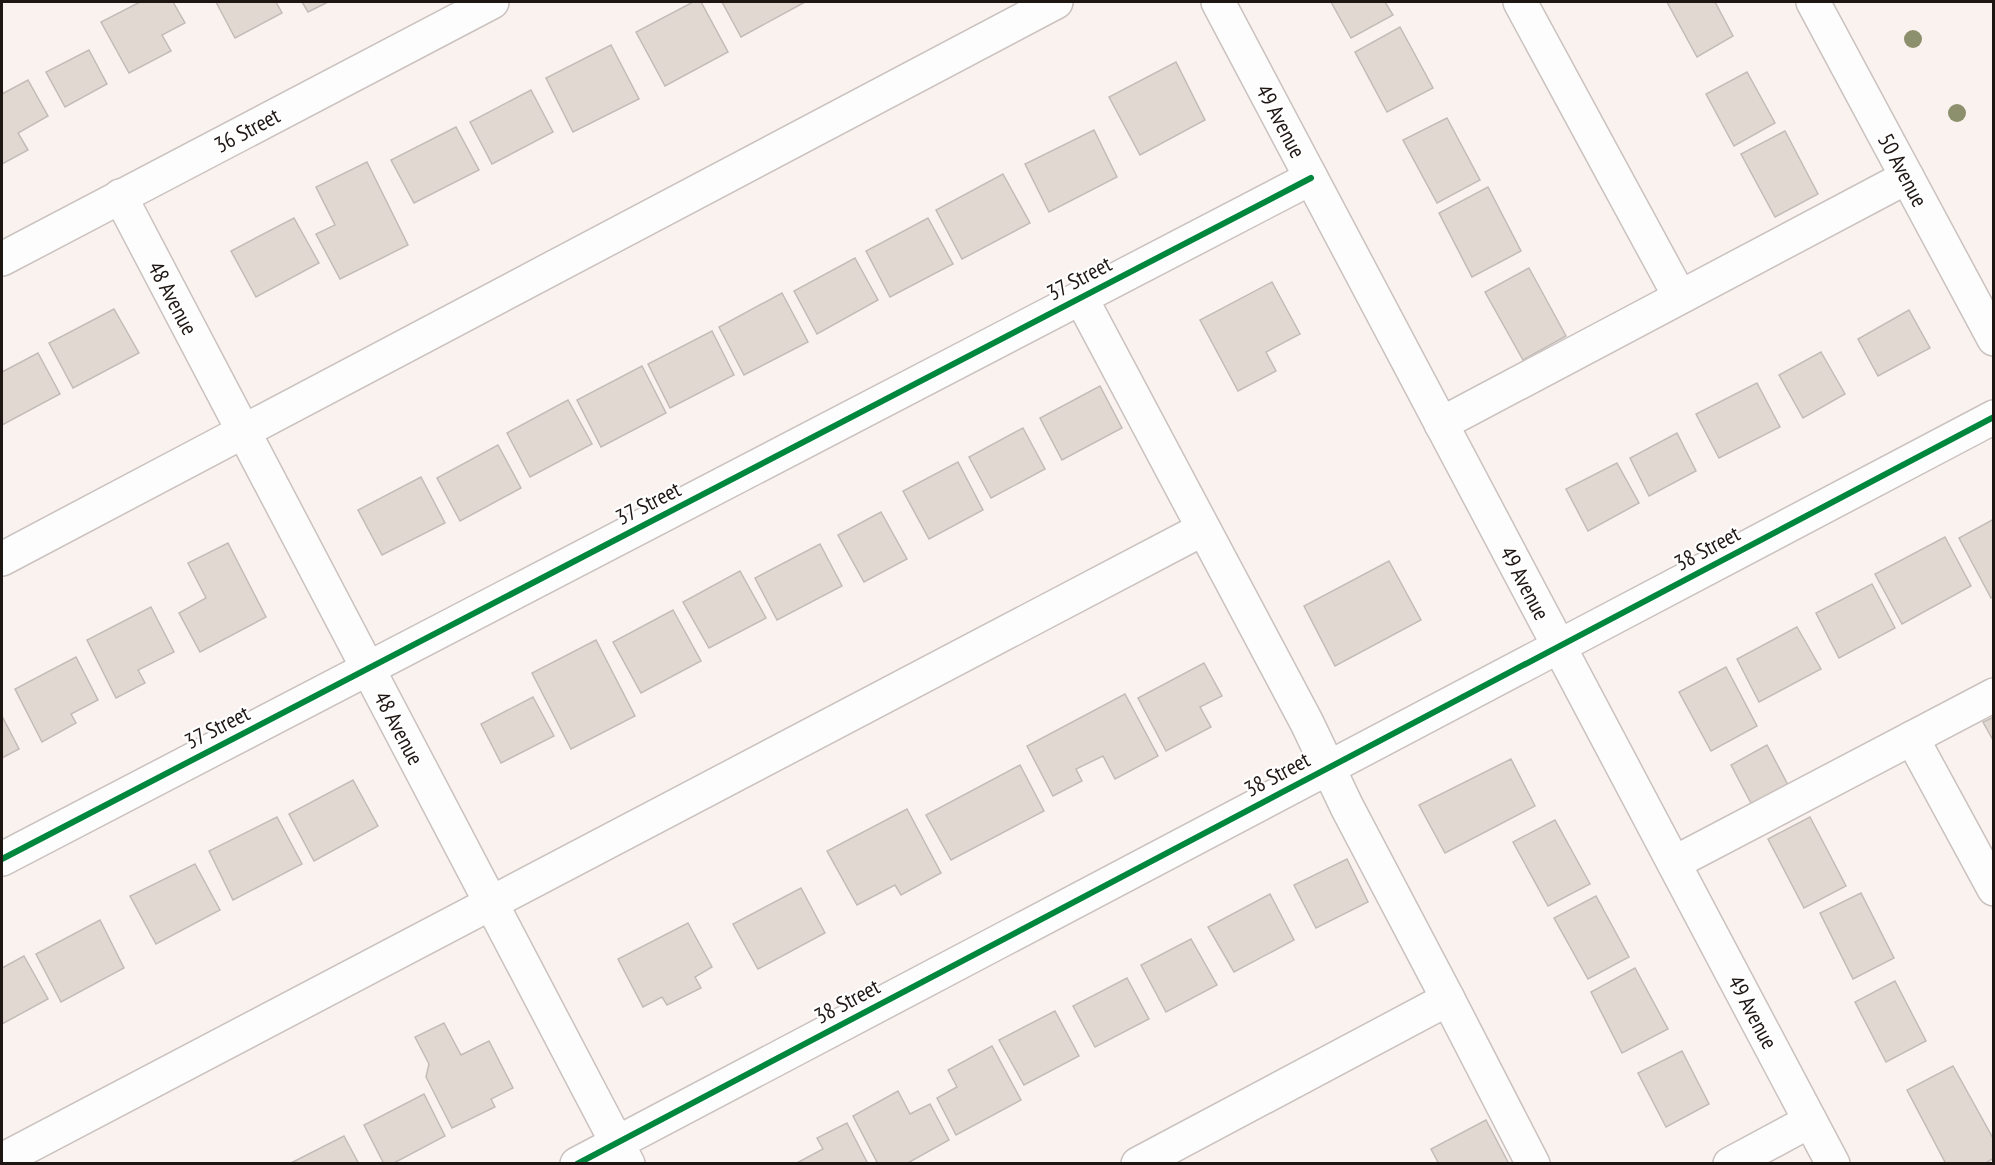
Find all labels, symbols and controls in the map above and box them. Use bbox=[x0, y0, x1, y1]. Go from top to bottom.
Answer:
street label: 49 Avenue bbox=[1250, 79, 1312, 163]
street label: 36 Street bbox=[210, 101, 284, 159]
street label: 50 Avenue bbox=[1872, 128, 1934, 212]
street label: 37 Street bbox=[1042, 249, 1116, 307]
street label: 48 Avenue bbox=[142, 256, 204, 340]
street label: 37 Street bbox=[611, 475, 685, 531]
street label: 38 Street bbox=[1670, 519, 1744, 577]
street label: 49 Avenue bbox=[1494, 541, 1556, 625]
street label: 48 Avenue bbox=[368, 686, 430, 770]
street label: 37 Street bbox=[180, 699, 254, 755]
street label: 38 Street bbox=[1240, 745, 1314, 803]
street label: 49 Avenue bbox=[1722, 970, 1784, 1054]
street label: 38 Street bbox=[810, 972, 884, 1030]

